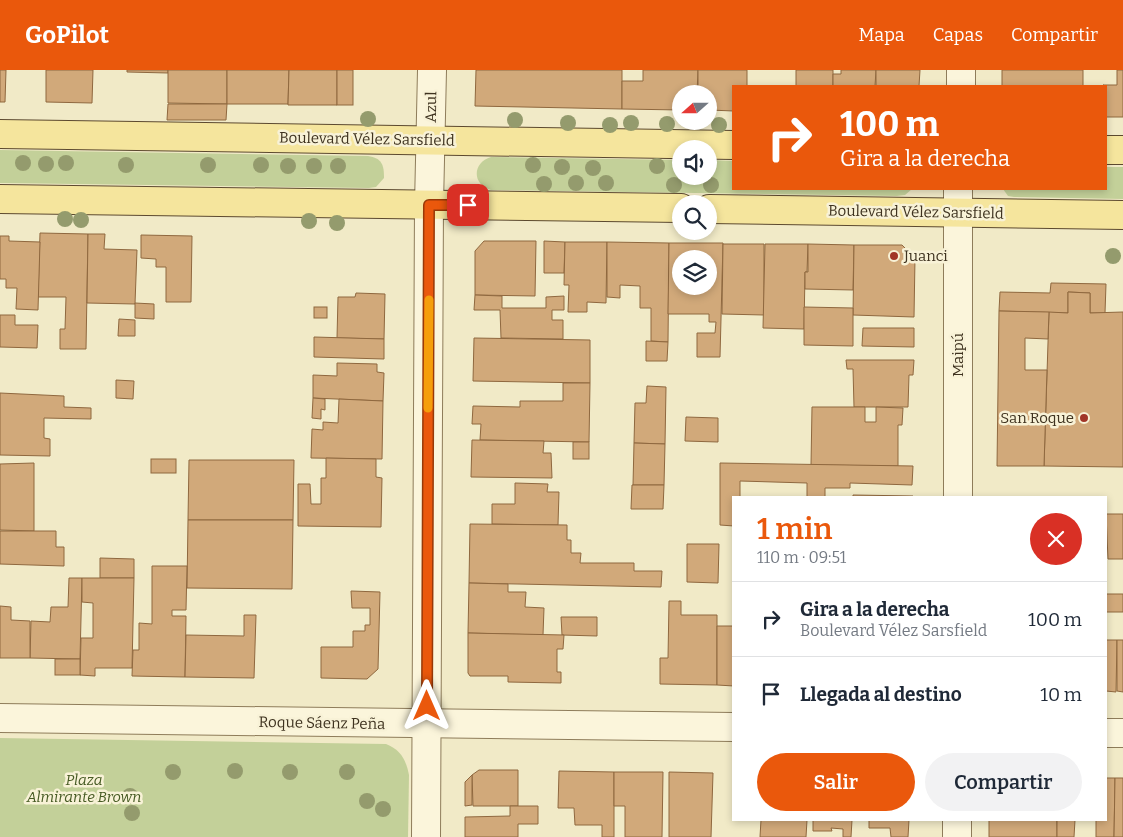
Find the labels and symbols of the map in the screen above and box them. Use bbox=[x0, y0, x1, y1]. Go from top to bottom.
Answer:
north arrow bbox=[672, 85, 718, 130]
street label: Azul bbox=[422, 91, 440, 123]
street label: Boulevard Vélez Sarsfield bbox=[279, 128, 455, 150]
pin bbox=[447, 184, 489, 226]
street label: Boulevard Vélez Sarsfield bbox=[828, 201, 1004, 223]
place label: Juanci bbox=[903, 247, 948, 265]
marker: Juanci bbox=[888, 250, 900, 262]
street label: Maipú bbox=[949, 333, 967, 377]
place label: San Roque bbox=[1000, 409, 1074, 427]
marker: San Roque bbox=[1078, 412, 1090, 424]
position arrow bbox=[400, 679, 452, 731]
street label: Roque Sáenz Peña bbox=[258, 713, 386, 733]
park label: Plaza Almirante Brown bbox=[26, 771, 141, 806]

